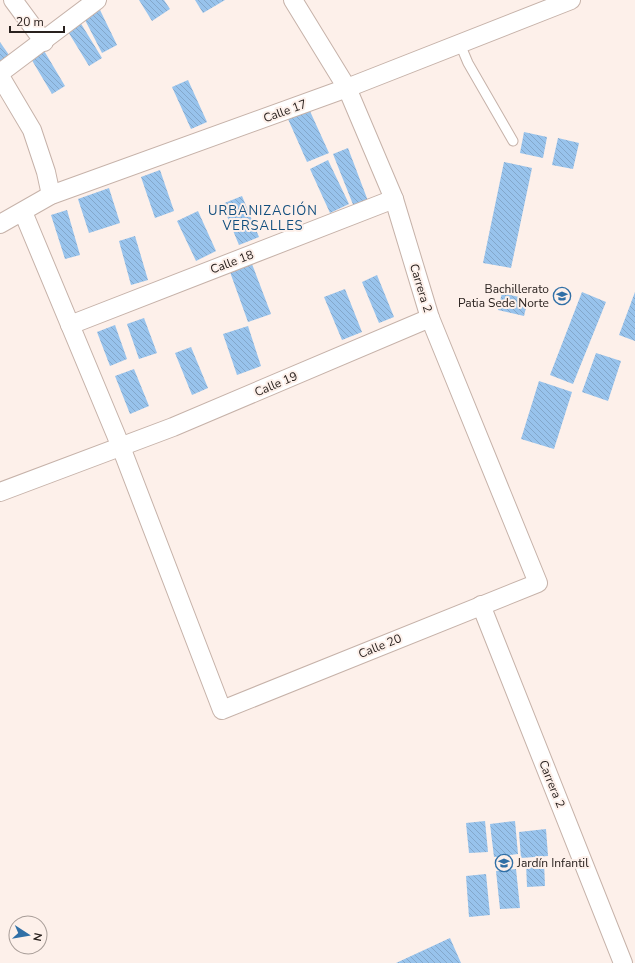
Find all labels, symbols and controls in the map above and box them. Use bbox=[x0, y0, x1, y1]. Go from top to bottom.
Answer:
scale bar bbox=[10, 8, 64, 34]
text: 20 m bbox=[16, 14, 44, 30]
street label: Calle 17 bbox=[261, 96, 309, 126]
district label: URBANIZACIÓN VERSALLES bbox=[208, 201, 318, 235]
street label: Calle 18 bbox=[208, 246, 256, 278]
street label: Carrera 2 bbox=[406, 262, 436, 314]
place label: Bachillerato Patia Sede Norte bbox=[458, 281, 549, 311]
school or university icon: Bachillerato Patia Sede Norte bbox=[552, 286, 572, 306]
street label: Calle 19 bbox=[252, 368, 300, 400]
street label: Calle 20 bbox=[356, 630, 404, 662]
street label: Carrera 2 bbox=[535, 758, 569, 810]
school or university icon: Jardín Infantil bbox=[494, 853, 514, 873]
place label: Jardín Infantil bbox=[516, 855, 589, 871]
north arrow bbox=[8, 915, 48, 955]
text: N bbox=[29, 931, 45, 943]

